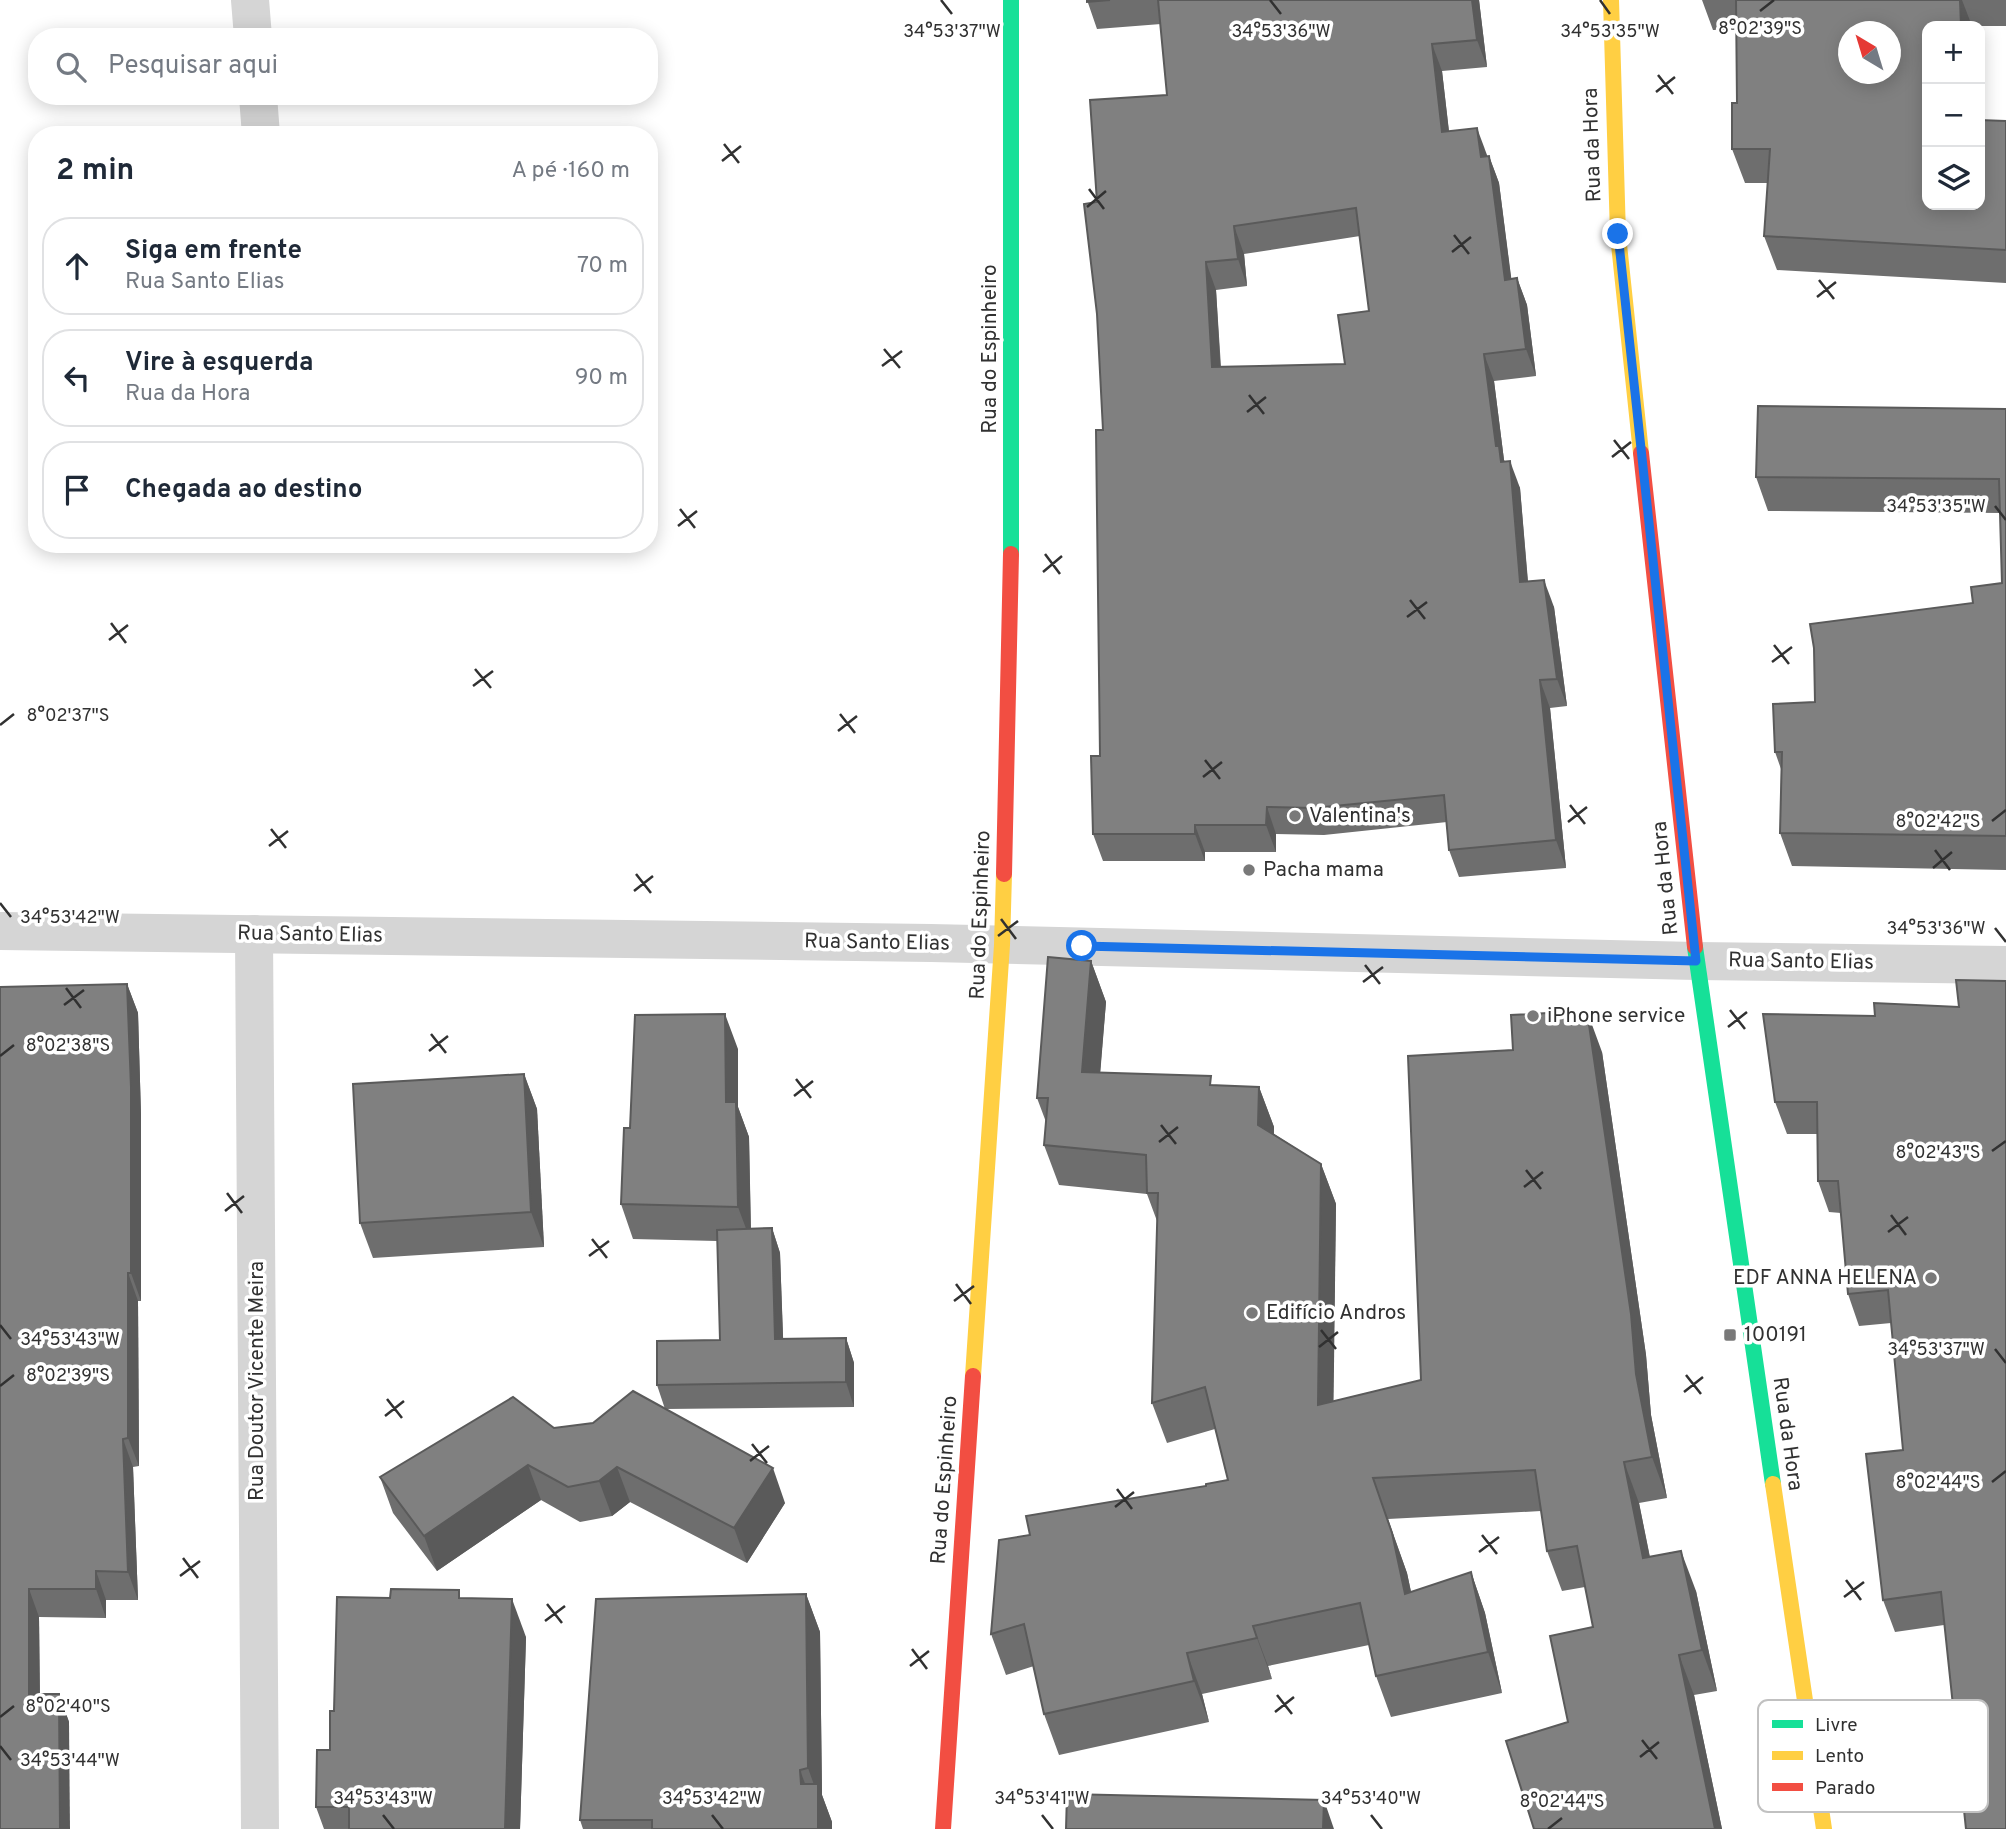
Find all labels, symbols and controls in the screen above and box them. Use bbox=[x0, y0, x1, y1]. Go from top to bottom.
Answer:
text: 8°02'39"S bbox=[1718, 18, 1802, 41]
text: 34°53'37"W bbox=[903, 21, 1001, 44]
text: 34°53'36"W bbox=[1231, 21, 1331, 44]
text: 34°53'35"W bbox=[1560, 21, 1660, 44]
north arrow bbox=[1838, 21, 1901, 84]
map controls bbox=[1922, 21, 1985, 210]
button: + bbox=[1922, 21, 1985, 84]
search box bbox=[28, 28, 658, 105]
icon: search bbox=[52, 48, 90, 86]
text: Pesquisar aqui bbox=[108, 50, 278, 83]
button: − bbox=[1922, 84, 1985, 147]
street label: Rua da Hora bbox=[1578, 87, 1608, 203]
button: layers bbox=[1922, 147, 1985, 210]
text: 2 min bbox=[56, 153, 134, 190]
text: A pé · 160 m bbox=[511, 157, 630, 186]
route end bbox=[1602, 218, 1633, 249]
text: Siga em frente bbox=[125, 235, 302, 268]
icon: ahead bbox=[58, 247, 96, 285]
text: 70 m bbox=[577, 252, 628, 281]
street label: Rua do Espinheiro bbox=[977, 264, 1004, 434]
text: Rua Santo Elias bbox=[125, 268, 285, 297]
text: Vire à esquerda bbox=[125, 347, 313, 380]
icon: left bbox=[58, 359, 96, 397]
text: 90 m bbox=[575, 364, 628, 393]
text: Rua da Hora bbox=[125, 380, 250, 409]
icon: arrive bbox=[58, 471, 96, 509]
text: Chegada ao destino bbox=[125, 474, 362, 507]
text: 34°53'35"W bbox=[1886, 496, 1986, 519]
text: 8°02'37"S bbox=[27, 705, 109, 728]
place label: Valentina's bbox=[1309, 803, 1411, 830]
marker: Valentina's bbox=[1287, 808, 1303, 824]
text: 8°02'42"S bbox=[1895, 811, 1981, 834]
street label: Rua da Hora bbox=[1647, 820, 1685, 936]
street label: Rua do Espinheiro bbox=[965, 830, 997, 1000]
place label: Pacha mama bbox=[1263, 857, 1384, 884]
marker: Pacha mama bbox=[1241, 862, 1257, 878]
text: 34°53'42"W bbox=[20, 907, 120, 930]
text: 34°53'36"W bbox=[1886, 918, 1986, 941]
street label: Rua Santo Elias bbox=[237, 920, 383, 950]
street label: Rua Santo Elias bbox=[804, 928, 950, 958]
route start bbox=[1066, 930, 1097, 961]
street label: Rua Santo Elias bbox=[1728, 947, 1874, 977]
place label: iPhone service bbox=[1547, 1003, 1685, 1030]
marker: iPhone service bbox=[1525, 1008, 1541, 1024]
text: 8°02'38"S bbox=[26, 1035, 110, 1058]
text: 8°02'43"S bbox=[1896, 1142, 1980, 1165]
street label: Rua Doutor Vicente Meira bbox=[244, 1261, 271, 1501]
place label: EDF ANNA HELENA bbox=[1733, 1265, 1917, 1292]
marker: EDF ANNA HELENA bbox=[1923, 1270, 1939, 1286]
place label: Edifício Andros bbox=[1266, 1300, 1406, 1327]
marker: Edifício Andros bbox=[1244, 1305, 1260, 1321]
place label: 100191 bbox=[1744, 1322, 1807, 1349]
marker: 100191 bbox=[1722, 1327, 1738, 1343]
text: 34°53'43"W bbox=[20, 1329, 120, 1352]
text: 34°53'37"W bbox=[1887, 1339, 1985, 1362]
text: 8°02'39"S bbox=[26, 1365, 110, 1388]
street label: Rua da Hora bbox=[1766, 1375, 1808, 1493]
street label: Rua do Espinheiro bbox=[926, 1395, 964, 1565]
text: 8°02'44"S bbox=[1895, 1472, 1981, 1495]
text: 8°02'40"S bbox=[25, 1696, 111, 1719]
legend bbox=[1758, 1700, 1988, 1812]
text: Livre bbox=[1815, 1714, 1858, 1738]
text: Lento bbox=[1815, 1745, 1864, 1769]
text: 34°53'44"W bbox=[20, 1750, 120, 1773]
text: Parado bbox=[1815, 1777, 1875, 1801]
text: 34°53'43"W bbox=[333, 1788, 433, 1811]
text: 34°53'42"W bbox=[662, 1788, 762, 1811]
text: 34°53'41"W bbox=[994, 1788, 1090, 1811]
text: 34°53'40"W bbox=[1321, 1788, 1421, 1811]
text: 8°02'44"S bbox=[1519, 1791, 1605, 1814]

